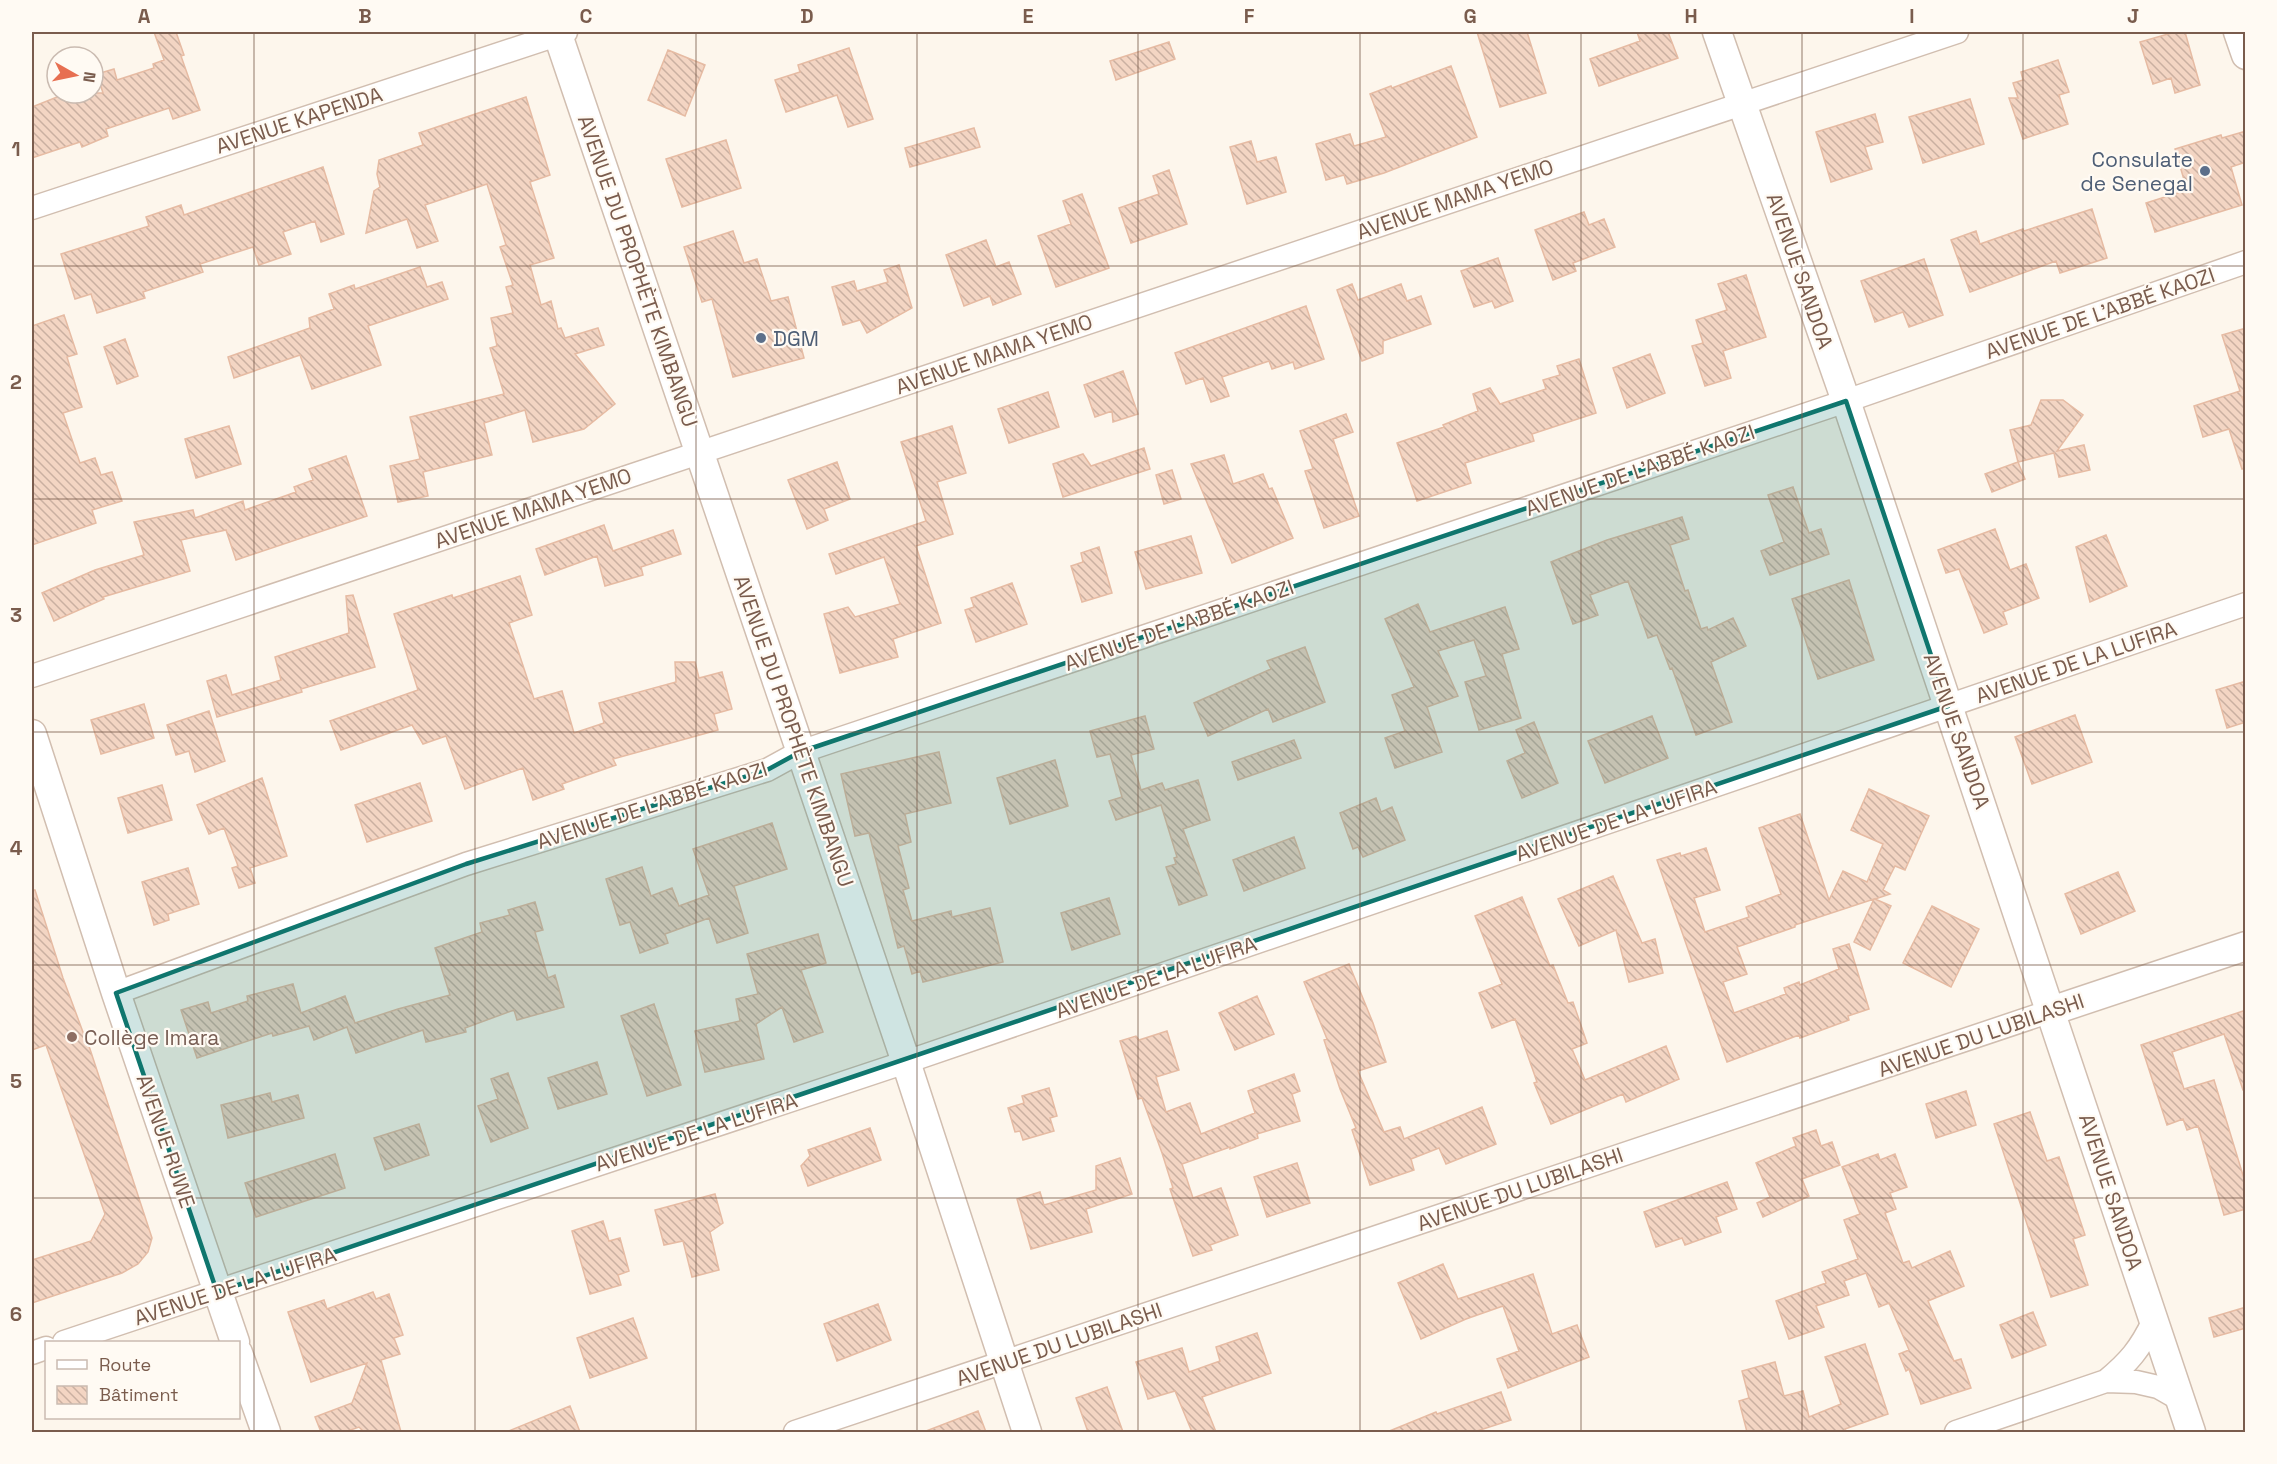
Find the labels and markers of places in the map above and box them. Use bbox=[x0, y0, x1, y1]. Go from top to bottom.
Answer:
place label: Consulate de Senegal bbox=[2080, 146, 2193, 197]
marker: Consulate de Senegal bbox=[2198, 164, 2212, 178]
place label: DGM bbox=[773, 325, 819, 352]
marker: DGM bbox=[754, 331, 768, 345]
place label: Collège Imara bbox=[84, 1024, 219, 1051]
marker: Collège Imara bbox=[65, 1030, 79, 1044]

